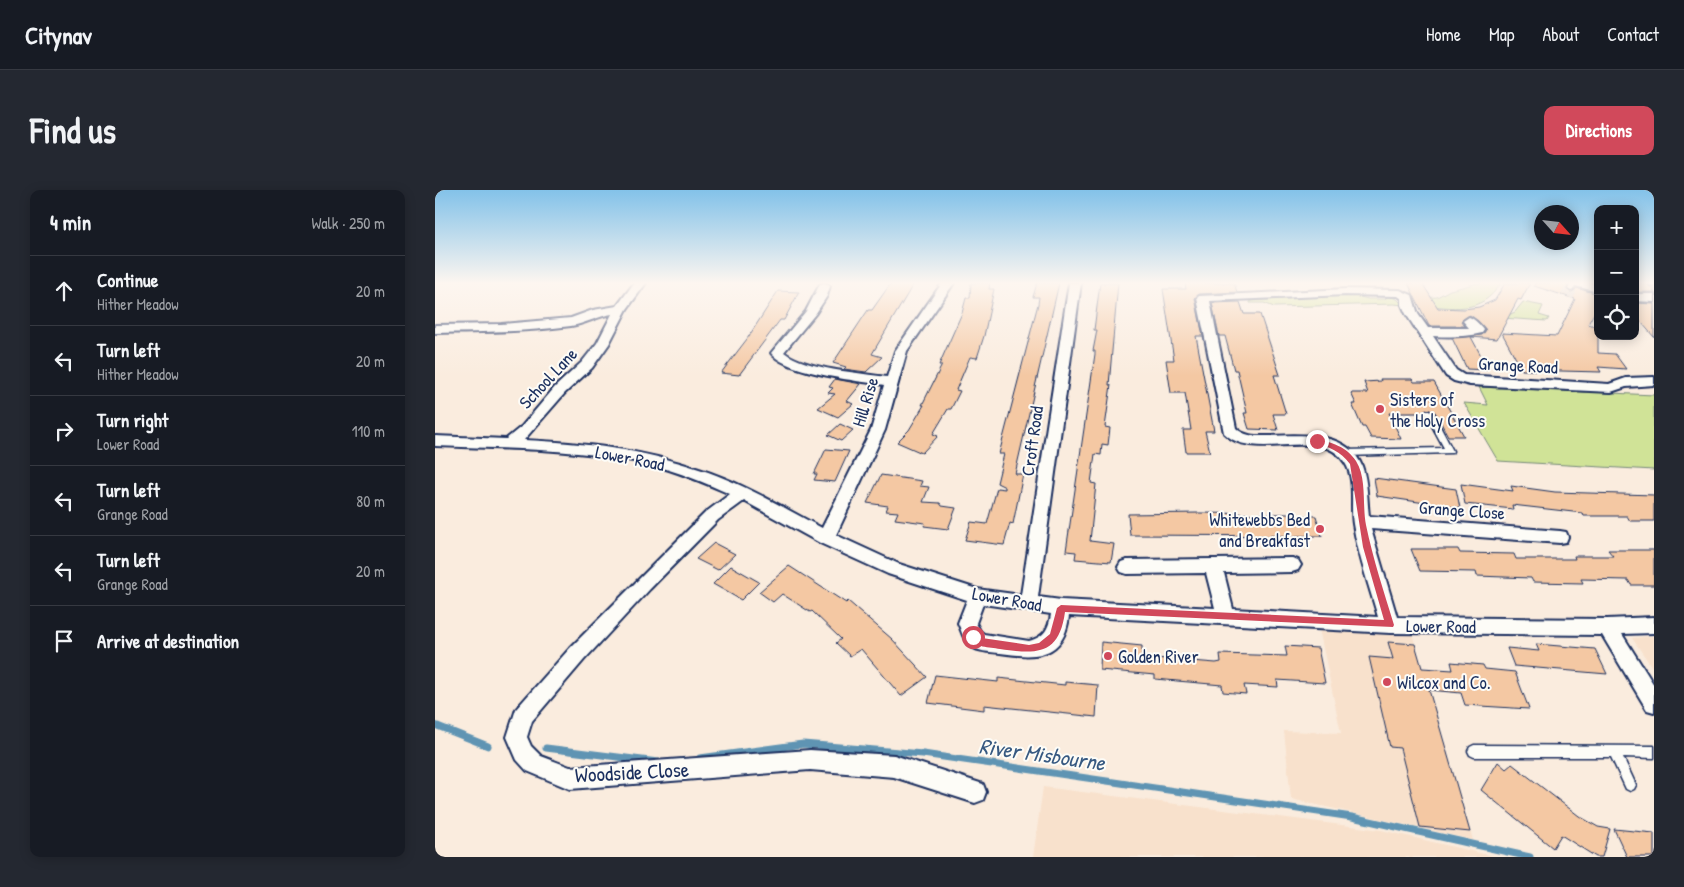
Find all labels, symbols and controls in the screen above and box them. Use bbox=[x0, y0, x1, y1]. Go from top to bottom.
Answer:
text: Citynav bbox=[25, 19, 92, 51]
text: Home bbox=[1426, 22, 1461, 47]
text: Map bbox=[1489, 22, 1514, 47]
text: About bbox=[1542, 22, 1579, 47]
text: Contact bbox=[1607, 22, 1659, 47]
button: Directions bbox=[1544, 106, 1654, 155]
text: Find us bbox=[30, 107, 116, 154]
north arrow bbox=[1534, 205, 1579, 250]
map controls bbox=[1594, 205, 1639, 340]
button: + bbox=[1594, 205, 1639, 250]
text: 4 min bbox=[50, 208, 91, 237]
text: Walk · 250 m bbox=[311, 212, 385, 234]
button: − bbox=[1594, 250, 1639, 295]
text: Continue bbox=[97, 267, 158, 293]
icon: ahead bbox=[50, 277, 78, 305]
text: 20 m bbox=[356, 280, 385, 302]
text: Hither Meadow bbox=[97, 293, 179, 315]
button: locate bbox=[1594, 295, 1639, 340]
text: Turn left bbox=[97, 337, 160, 363]
street label: School Lane bbox=[513, 342, 583, 414]
icon: left bbox=[50, 347, 78, 375]
text: 20 m bbox=[356, 350, 385, 372]
street label: Grange Road bbox=[1478, 350, 1558, 380]
text: Hither Meadow bbox=[97, 363, 179, 385]
street label: Hill Rise bbox=[846, 374, 884, 430]
place label: Sisters of the Holy Cross bbox=[1390, 387, 1485, 433]
marker: Sisters of the Holy Cross bbox=[1374, 403, 1386, 415]
street label: Croft Road bbox=[1015, 404, 1049, 478]
text: Turn right bbox=[97, 407, 168, 433]
icon: right bbox=[50, 417, 78, 445]
text: 110 m bbox=[352, 420, 385, 442]
route end bbox=[1306, 430, 1329, 453]
text: Lower Road bbox=[97, 433, 159, 455]
street label: Lower Road bbox=[593, 439, 667, 477]
text: Turn left bbox=[97, 477, 160, 503]
icon: left bbox=[50, 487, 78, 515]
text: 80 m bbox=[356, 490, 385, 512]
street label: Grange Close bbox=[1418, 495, 1506, 525]
text: Grange Road bbox=[97, 503, 168, 525]
place label: Whitewebbs Bed and Breakfast bbox=[1209, 507, 1311, 553]
marker: Whitewebbs Bed and Breakfast bbox=[1314, 523, 1326, 535]
text: Turn left bbox=[97, 547, 160, 573]
icon: left bbox=[50, 557, 78, 585]
text: 20 m bbox=[356, 560, 385, 582]
text: Grange Road bbox=[97, 573, 168, 595]
street label: Lower Road bbox=[970, 581, 1044, 617]
street label: Lower Road bbox=[1406, 613, 1476, 639]
route start bbox=[962, 626, 985, 649]
icon: arrive bbox=[50, 627, 78, 655]
text: Arrive at destination bbox=[97, 628, 239, 654]
place label: Golden River bbox=[1118, 644, 1199, 669]
marker: Golden River bbox=[1102, 650, 1114, 662]
place label: Wilcox and Co. bbox=[1397, 670, 1491, 695]
marker: Wilcox and Co. bbox=[1381, 676, 1393, 688]
water label: River Misbourne bbox=[977, 730, 1108, 778]
street label: Woodside Close bbox=[574, 755, 690, 789]

